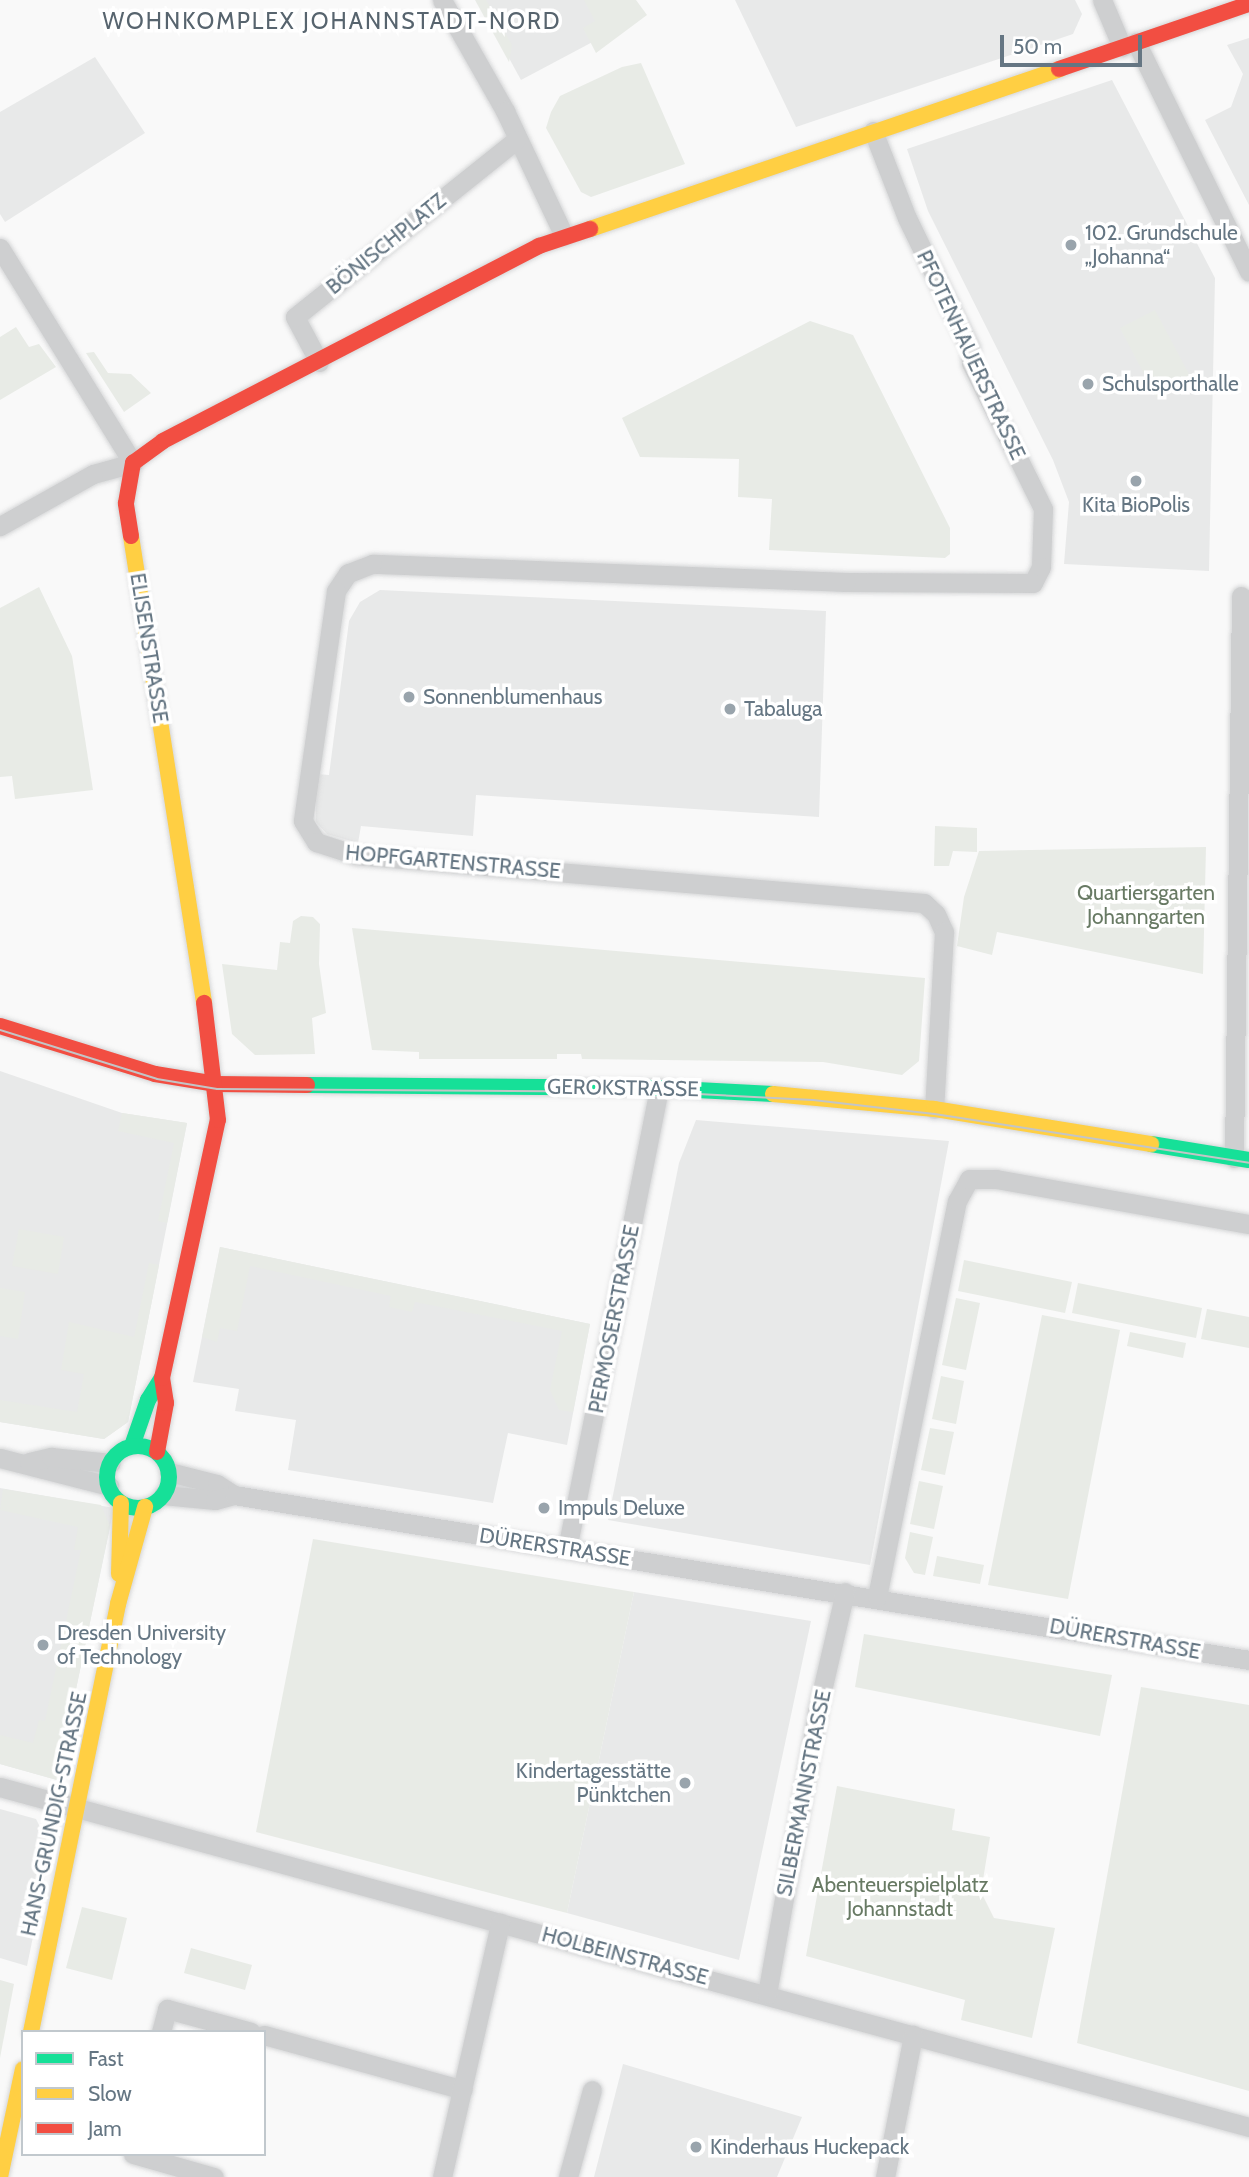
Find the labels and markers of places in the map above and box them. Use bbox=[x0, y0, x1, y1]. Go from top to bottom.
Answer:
place label: 102. Grundschule „Johanna“ bbox=[1085, 220, 1238, 270]
marker: 102. Grundschule „Johanna“ bbox=[1063, 237, 1079, 253]
place label: Schulsporthalle bbox=[1102, 371, 1239, 397]
marker: Schulsporthalle bbox=[1080, 376, 1096, 392]
marker: Kita BioPolis bbox=[1128, 473, 1144, 489]
place label: Kita BioPolis bbox=[1082, 492, 1190, 518]
place label: Sonnenblumenhaus bbox=[423, 684, 602, 710]
marker: Sonnenblumenhaus bbox=[401, 689, 417, 705]
place label: Tabaluga bbox=[744, 696, 822, 722]
marker: Tabaluga bbox=[722, 701, 738, 717]
place label: Impuls Deluxe bbox=[558, 1495, 685, 1521]
marker: Impuls Deluxe bbox=[536, 1500, 552, 1516]
place label: Dresden University of Technology bbox=[57, 1620, 226, 1670]
marker: Dresden University of Technology bbox=[35, 1637, 51, 1653]
place label: Kindertagesstätte Pünktchen bbox=[516, 1758, 671, 1808]
marker: Kindertagesstätte Pünktchen bbox=[677, 1775, 693, 1791]
place label: Kinderhaus Huckepack bbox=[710, 2134, 909, 2160]
marker: Kinderhaus Huckepack bbox=[688, 2139, 704, 2155]

